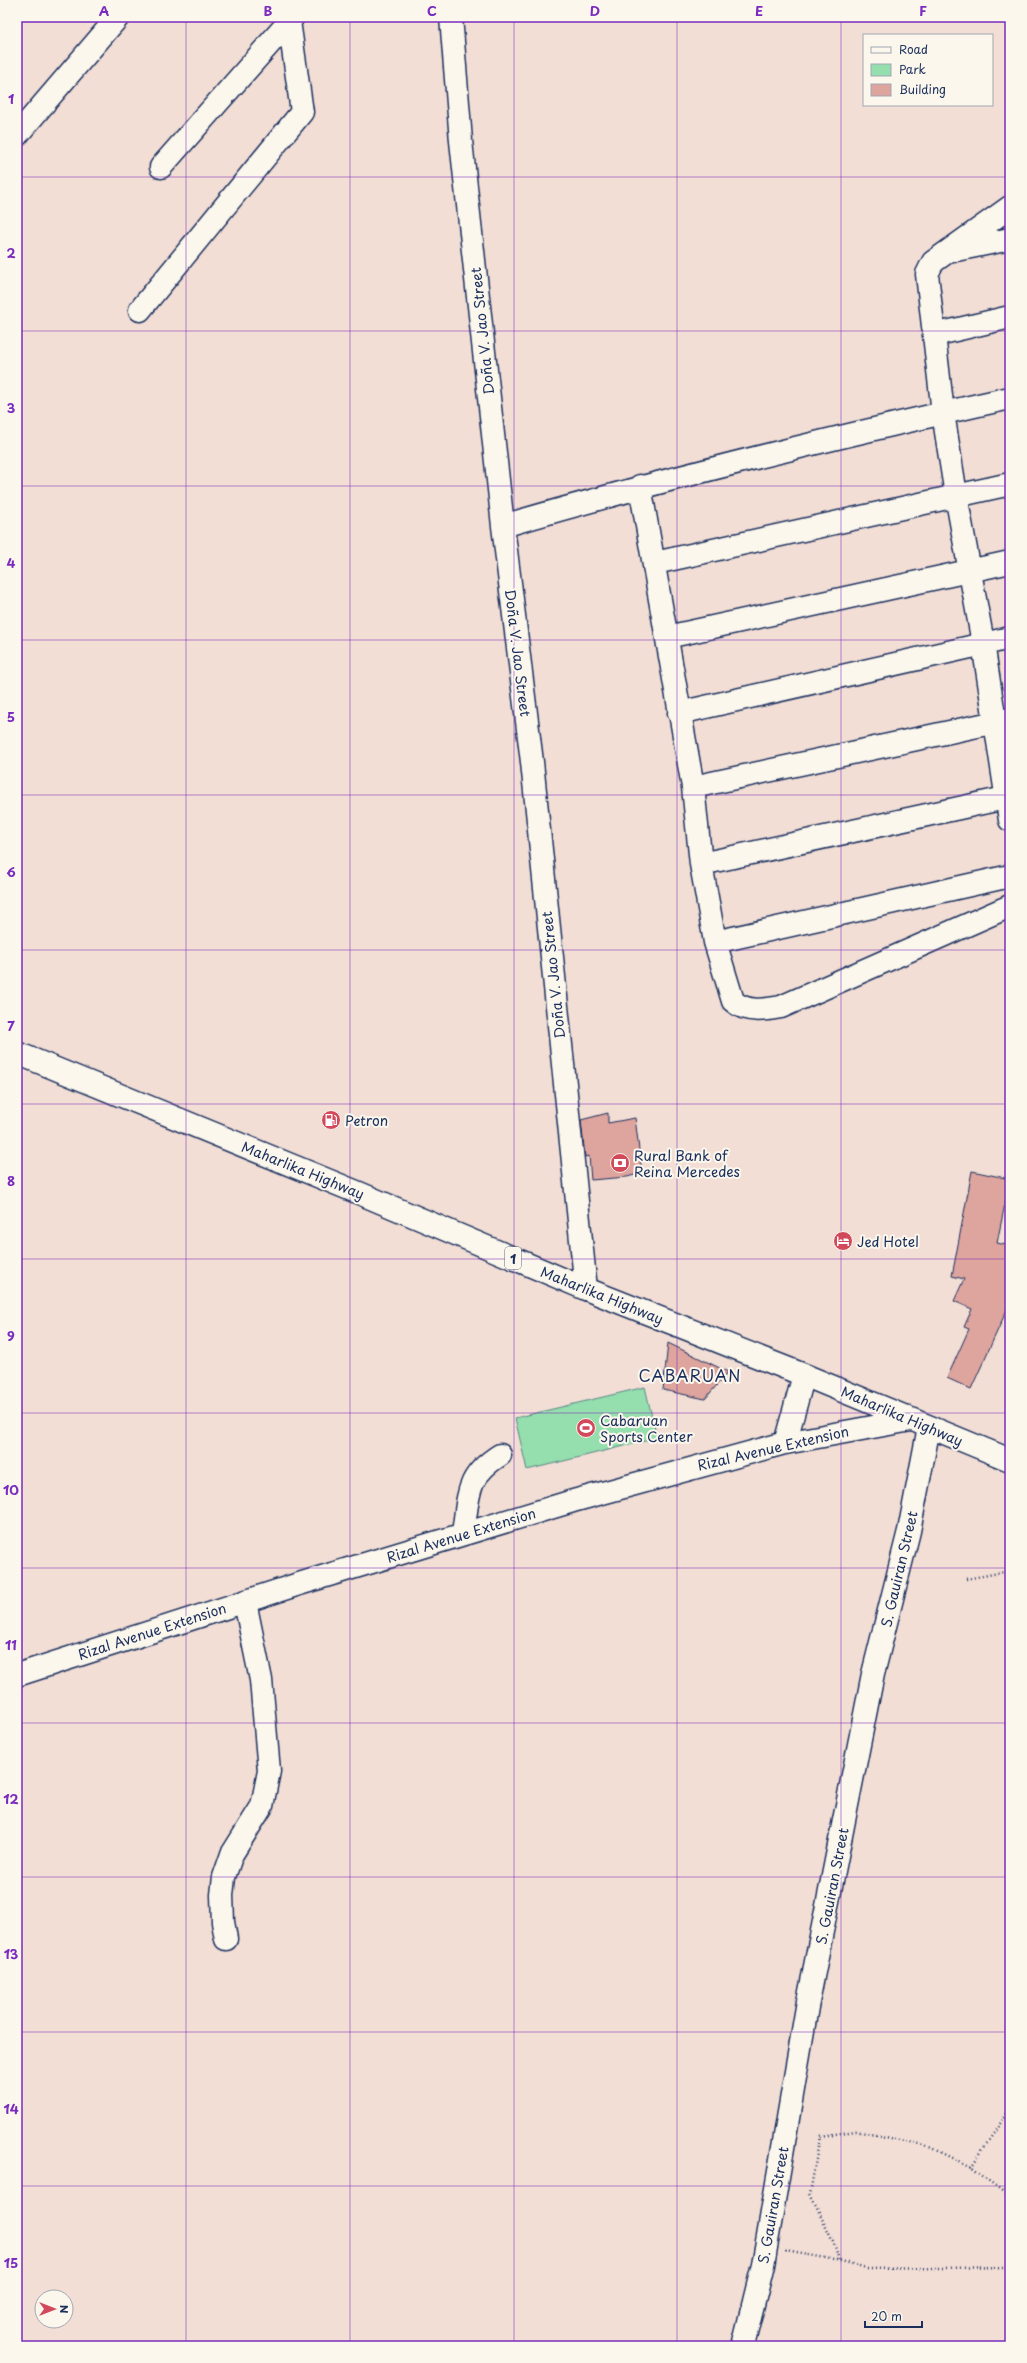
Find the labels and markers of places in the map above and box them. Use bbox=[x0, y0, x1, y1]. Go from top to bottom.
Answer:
fuel station icon: Petron bbox=[320, 1109, 342, 1131]
place label: Petron bbox=[345, 1110, 388, 1131]
place label: Rural Bank of Reina Mercedes bbox=[634, 1145, 740, 1182]
bank icon: Rural Bank of Reina Mercedes bbox=[609, 1152, 631, 1174]
hotel icon: Jed Hotel bbox=[832, 1230, 854, 1252]
place label: Jed Hotel bbox=[857, 1231, 919, 1252]
place label: Cabaruan Sports Center bbox=[600, 1410, 693, 1447]
sports icon: Cabaruan Sports Center bbox=[575, 1417, 597, 1439]

